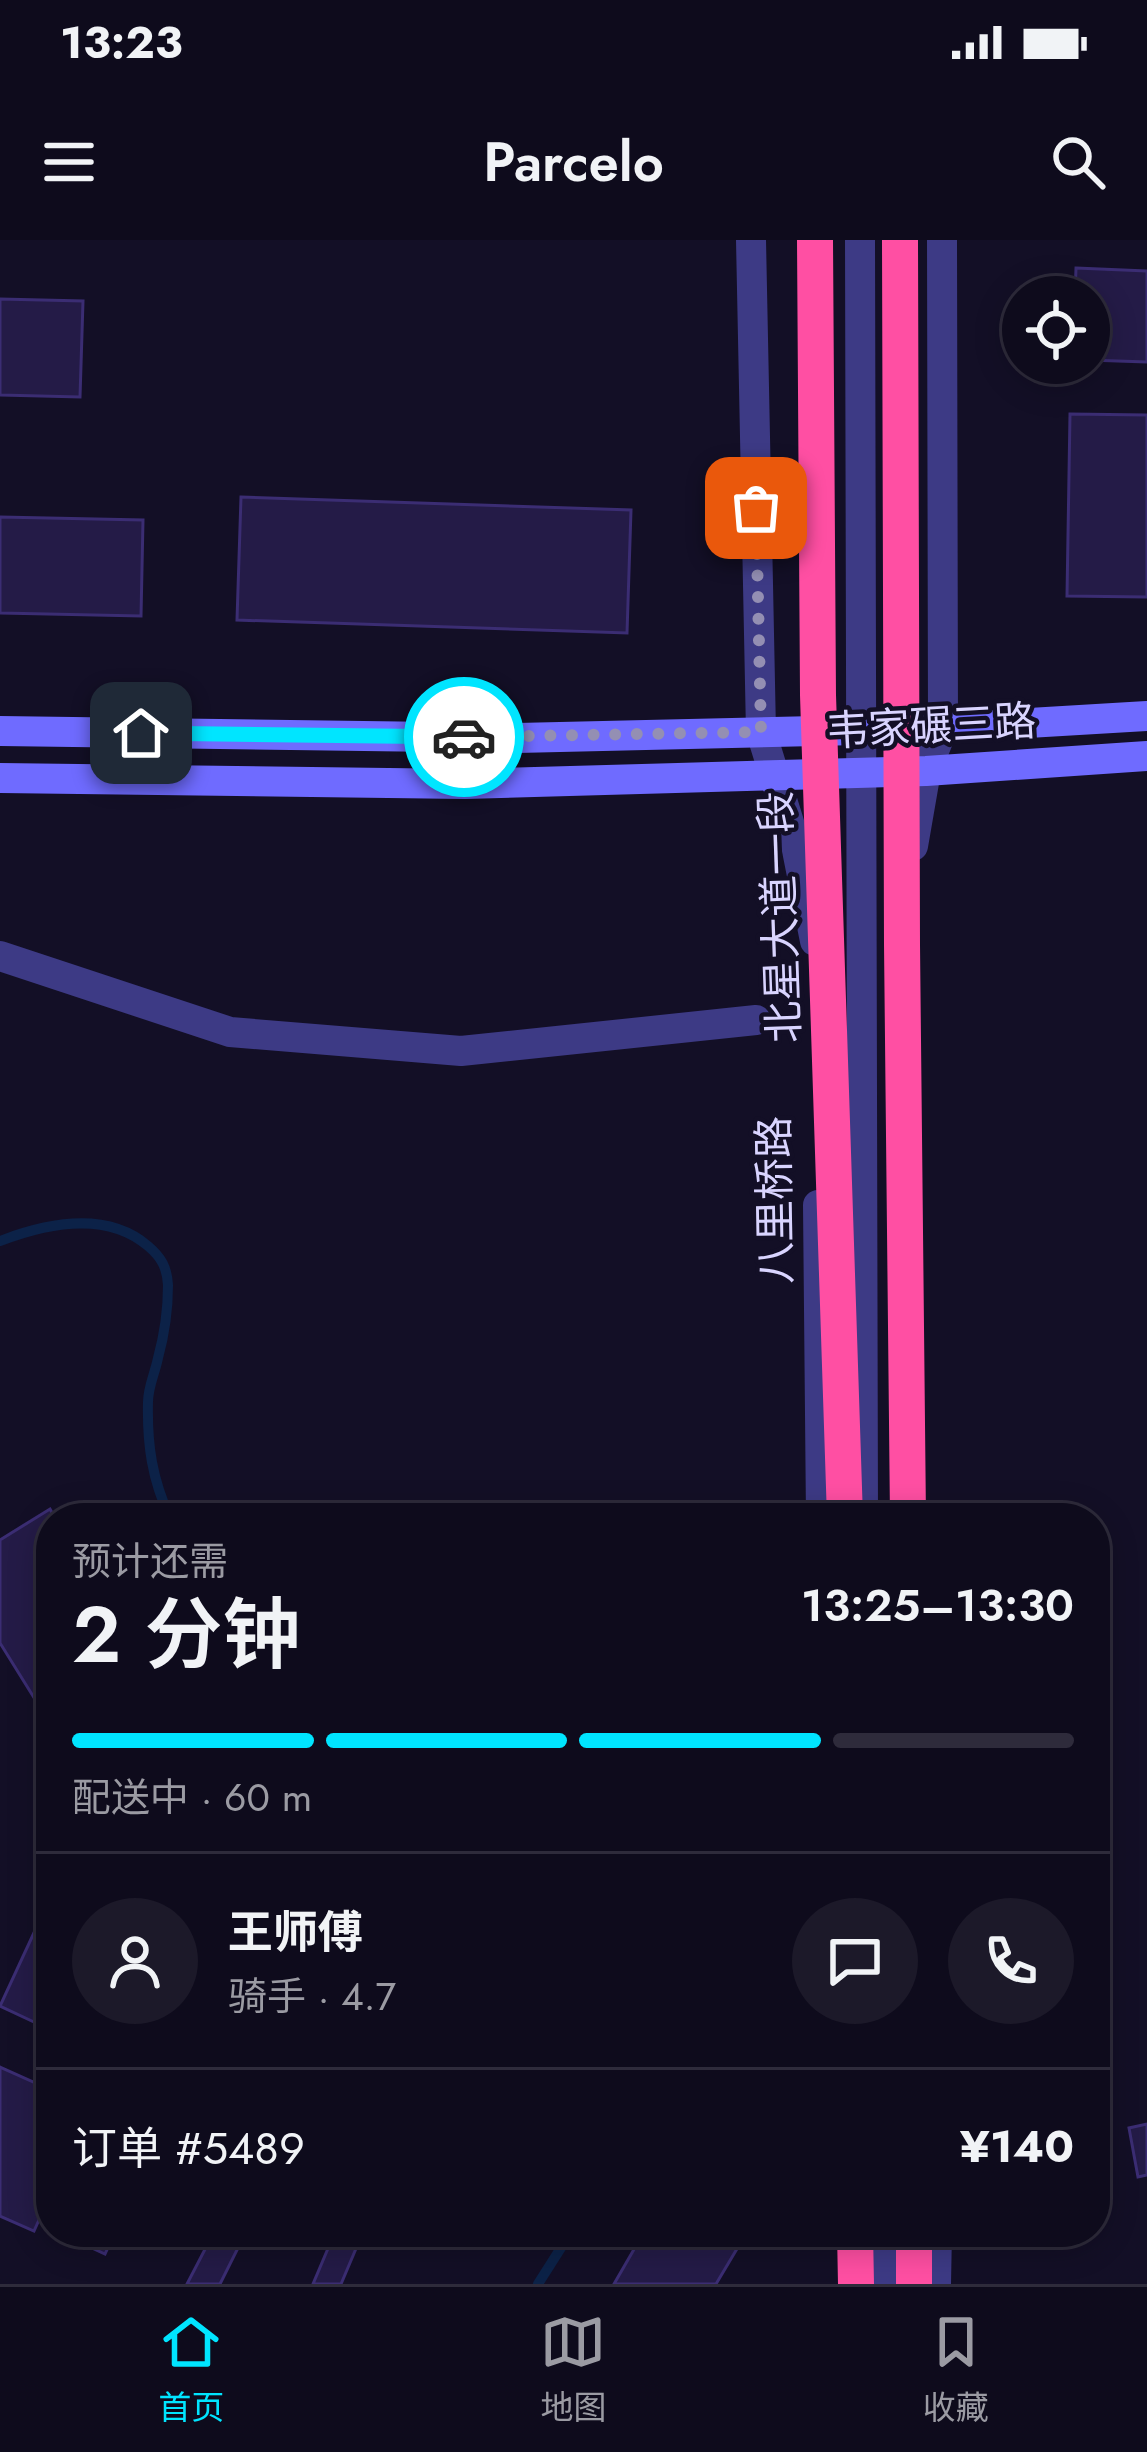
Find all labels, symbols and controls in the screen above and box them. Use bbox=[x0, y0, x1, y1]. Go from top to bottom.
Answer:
text: 13:23 bbox=[60, 10, 183, 75]
text: Parcelo bbox=[483, 123, 664, 201]
icon: menu bbox=[36, 129, 102, 195]
icon: search bbox=[1045, 129, 1111, 195]
map controls bbox=[1002, 276, 1110, 384]
button: locate bbox=[1002, 276, 1110, 384]
pin bbox=[705, 457, 807, 559]
icon: bag bbox=[723, 475, 789, 541]
courier bbox=[404, 677, 524, 797]
pin bbox=[90, 682, 192, 784]
street label: 韦家碾三路 bbox=[825, 690, 1037, 762]
icon: home bbox=[108, 700, 174, 766]
icon: car bbox=[431, 704, 497, 770]
street label: 北星大道一段 bbox=[745, 790, 815, 1044]
street label: 八里桥路 bbox=[743, 1115, 807, 1285]
text: 预计还需 bbox=[72, 1533, 228, 1590]
text: 13:25–13:30 bbox=[801, 1573, 1074, 1638]
text: 2 分钟 bbox=[72, 1579, 300, 1691]
text: 配送中 · 60 m bbox=[72, 1769, 312, 1826]
button: person bbox=[72, 1898, 198, 2024]
button: chat bbox=[792, 1898, 918, 2024]
button: phone bbox=[948, 1898, 1074, 2024]
text: 王师傅 bbox=[228, 1900, 363, 1965]
text: 骑手 · 4.7 bbox=[228, 1968, 396, 2025]
text: ¥140 bbox=[960, 2114, 1074, 2179]
text: 订单 #5489 bbox=[72, 2116, 305, 2181]
tab: 首页 bbox=[158, 2309, 224, 2431]
tab: 地图 bbox=[540, 2309, 606, 2431]
tab: 收藏 bbox=[923, 2309, 989, 2431]

